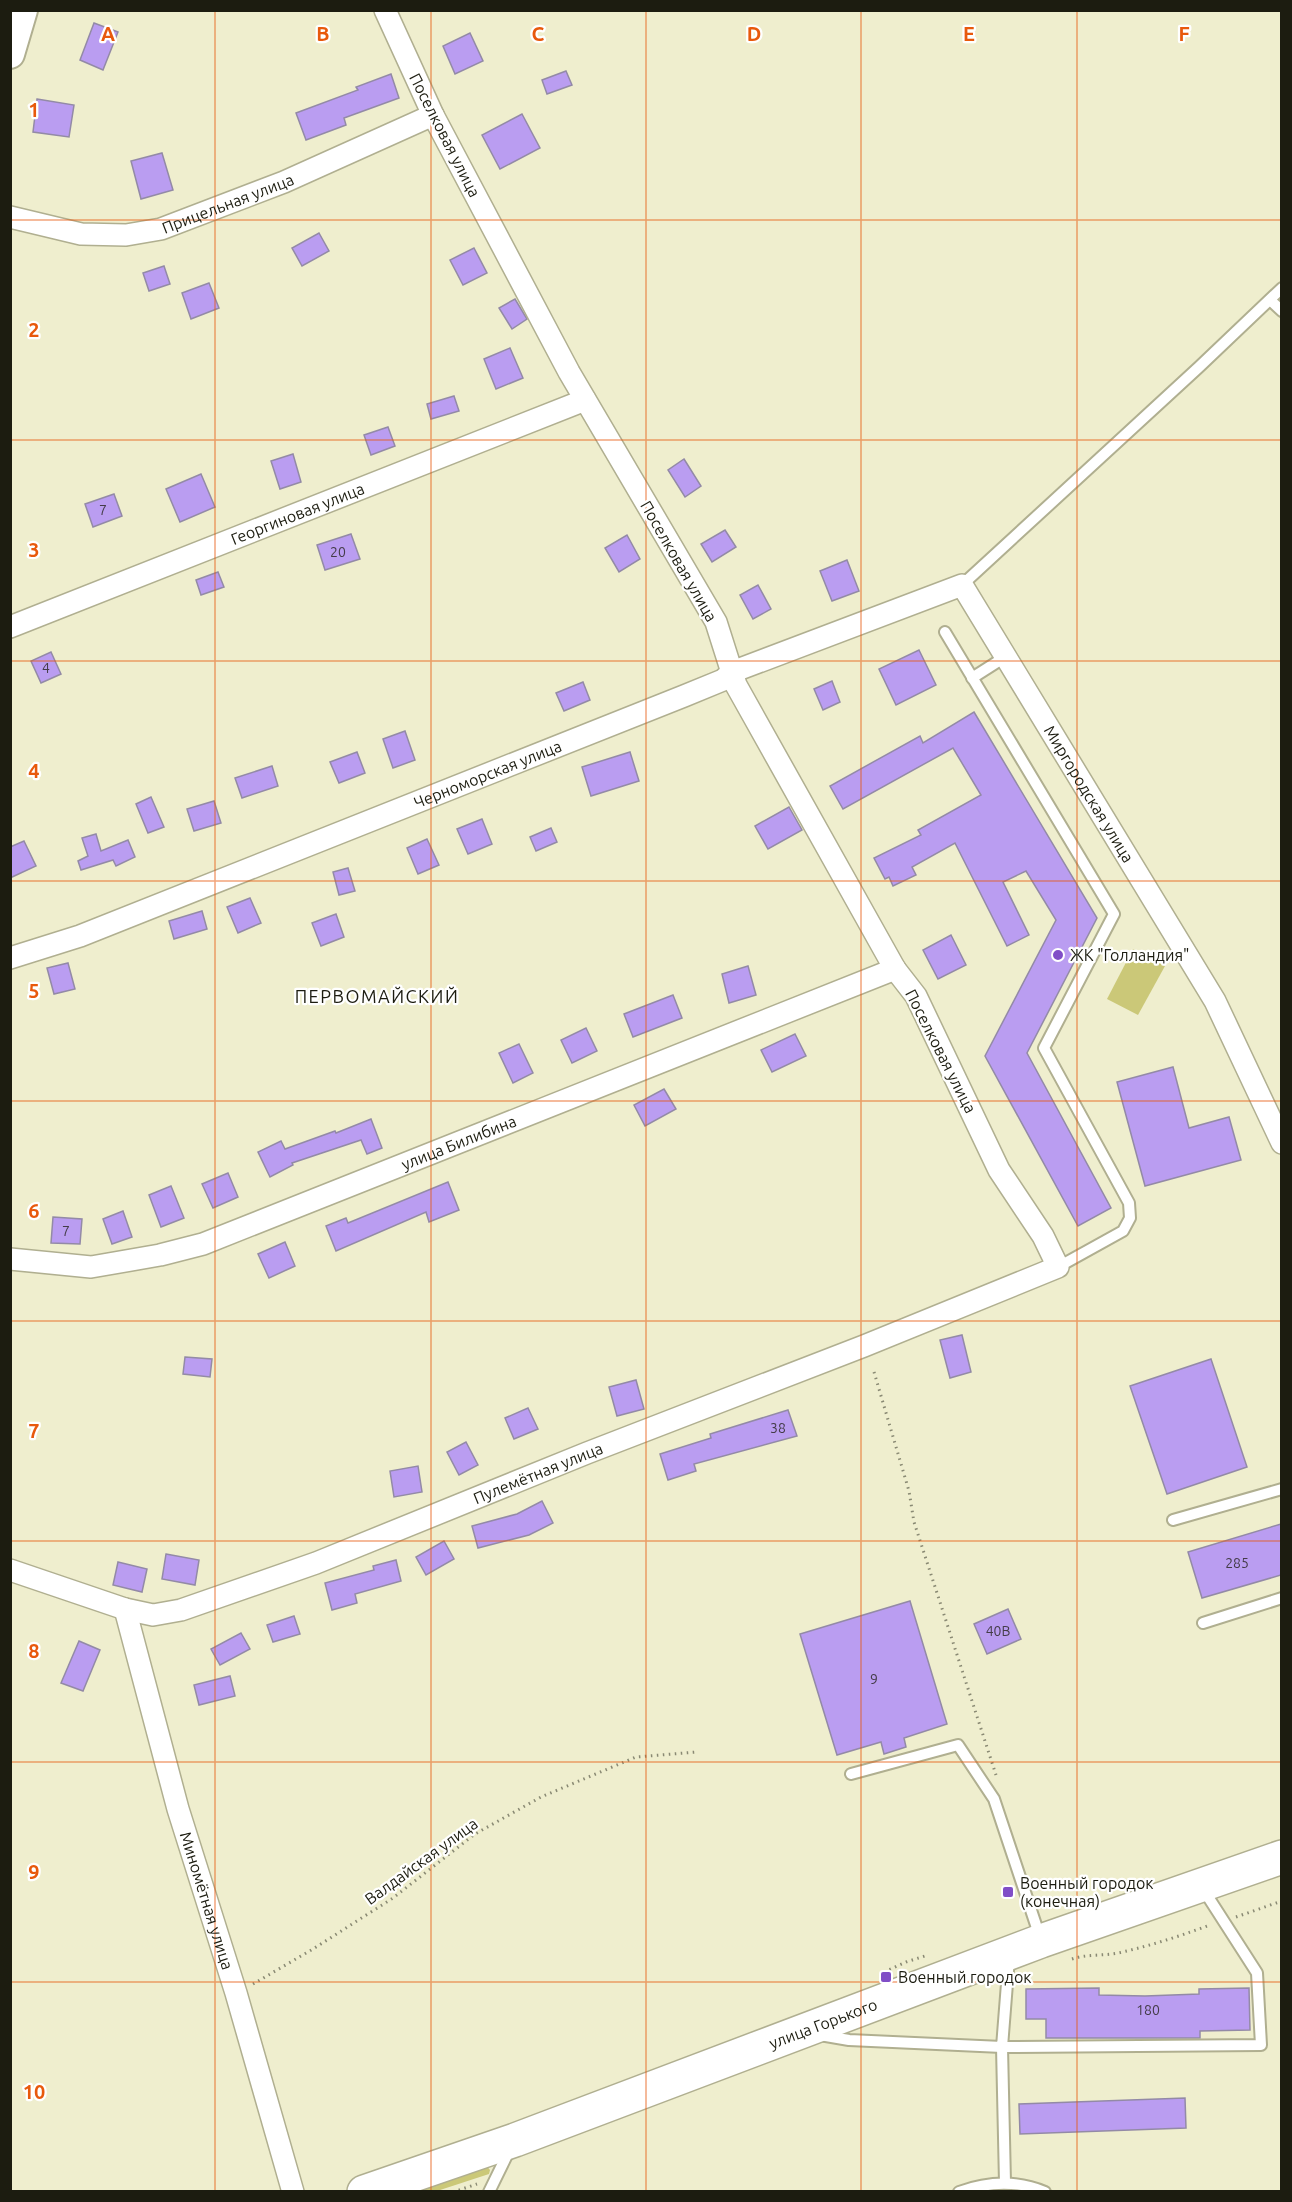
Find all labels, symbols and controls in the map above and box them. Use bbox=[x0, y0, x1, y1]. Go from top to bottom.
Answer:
text: A bbox=[101, 22, 115, 45]
text: B bbox=[316, 22, 330, 45]
text: C bbox=[532, 22, 545, 45]
text: D bbox=[747, 22, 761, 45]
text: E bbox=[963, 22, 975, 45]
text: F bbox=[1178, 22, 1190, 45]
street label: Поселковая улица bbox=[406, 70, 484, 200]
text: 1 bbox=[28, 98, 40, 121]
street label: Прицельная улица bbox=[159, 170, 296, 237]
text: 2 bbox=[28, 318, 40, 341]
street label: Георгиновая улица bbox=[228, 479, 367, 548]
street label: Поселковая улица bbox=[637, 497, 721, 625]
house number: 7 bbox=[99, 502, 107, 518]
text: 3 bbox=[28, 538, 40, 561]
house number: 20 bbox=[330, 544, 346, 560]
house number: 4 bbox=[42, 660, 50, 676]
street label: Миргородская улица bbox=[1041, 722, 1138, 866]
street label: Черноморская улица bbox=[411, 737, 564, 811]
text: 4 bbox=[28, 759, 40, 782]
place label: ЖК "Голландия" bbox=[1070, 946, 1189, 964]
marker: ЖК "Голландия" bbox=[1051, 948, 1065, 962]
text: 5 bbox=[28, 979, 40, 1002]
district label: ПЕРВОМАЙСКИЙ bbox=[295, 986, 459, 1006]
street label: Поселковая улица bbox=[902, 986, 980, 1116]
street label: улица Билибина bbox=[399, 1111, 519, 1173]
text: 6 bbox=[28, 1199, 40, 1222]
house number: 7 bbox=[62, 1223, 70, 1239]
text: 7 bbox=[28, 1419, 40, 1442]
house number: 38 bbox=[770, 1420, 786, 1436]
street label: Пулемётная улица bbox=[471, 1439, 605, 1507]
house number: 285 bbox=[1225, 1555, 1249, 1571]
house number: 40В bbox=[986, 1623, 1010, 1639]
text: 8 bbox=[28, 1639, 40, 1662]
house number: 9 bbox=[870, 1671, 878, 1687]
street label: Валдайская улица bbox=[361, 1814, 481, 1908]
street label: Миномётная улица bbox=[177, 1830, 237, 1972]
text: 9 bbox=[28, 1860, 40, 1883]
place label: Военный городок (конечная) bbox=[1020, 1874, 1154, 1911]
marker: Военный городок (конечная) bbox=[1001, 1885, 1015, 1899]
place label: Военный городок bbox=[898, 1968, 1032, 1986]
marker: Военный городок bbox=[879, 1970, 893, 1984]
street label: улица Горького bbox=[766, 1995, 880, 2052]
house number: 180 bbox=[1136, 2002, 1160, 2018]
text: 10 bbox=[23, 2080, 45, 2103]

